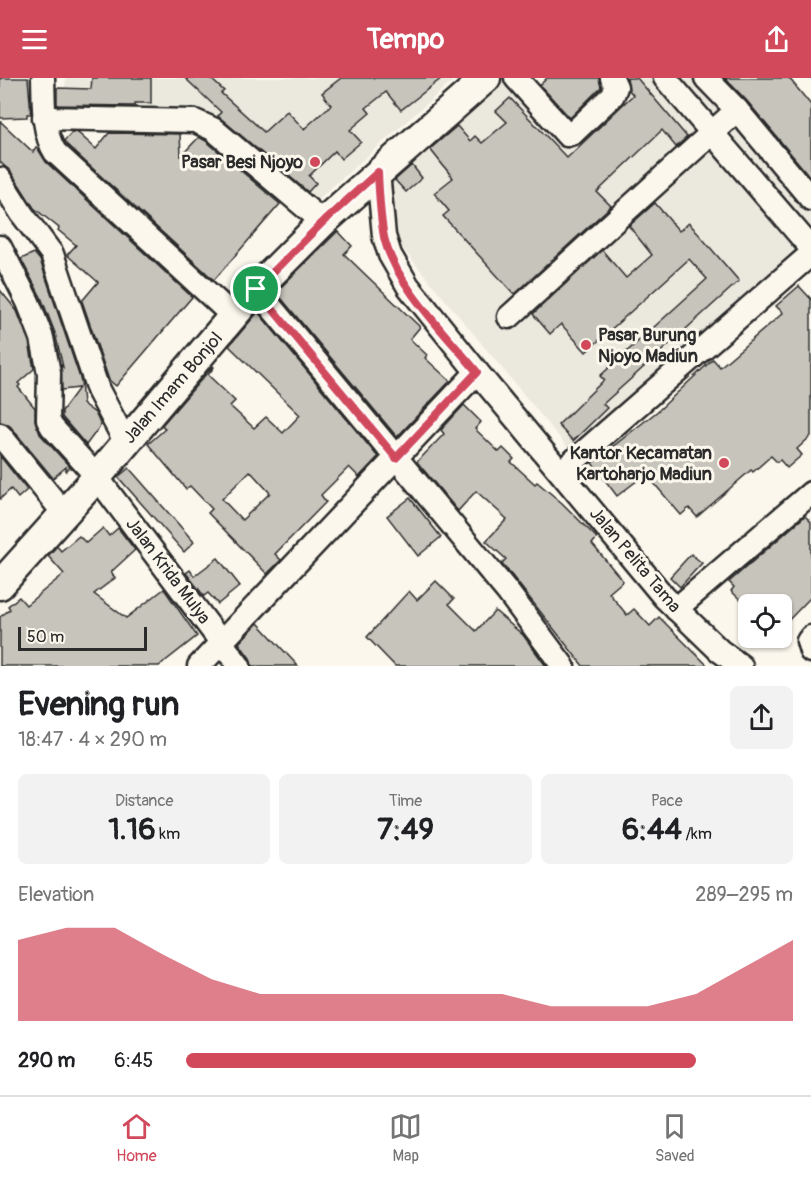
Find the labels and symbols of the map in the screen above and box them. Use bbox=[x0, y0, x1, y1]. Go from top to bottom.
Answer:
place label: Pasar Besi Njoyo bbox=[181, 151, 303, 174]
marker: Pasar Besi Njoyo bbox=[308, 155, 322, 169]
pin bbox=[230, 263, 281, 314]
place label: Pasar Burung Njoyo Madiun bbox=[598, 324, 698, 368]
street label: Jalan Imam Bonjol bbox=[118, 327, 228, 449]
marker: Pasar Burung Njoyo Madiun bbox=[579, 338, 593, 352]
place label: Kantor Kecamatan Kartoharjo Madiun bbox=[570, 442, 712, 486]
marker: Kantor Kecamatan Kartoharjo Madiun bbox=[717, 456, 731, 470]
street label: Jalan Pelita Tama bbox=[584, 503, 686, 617]
street label: Jalan Krida Mulya bbox=[121, 513, 215, 629]
scale bar bbox=[18, 624, 147, 652]

